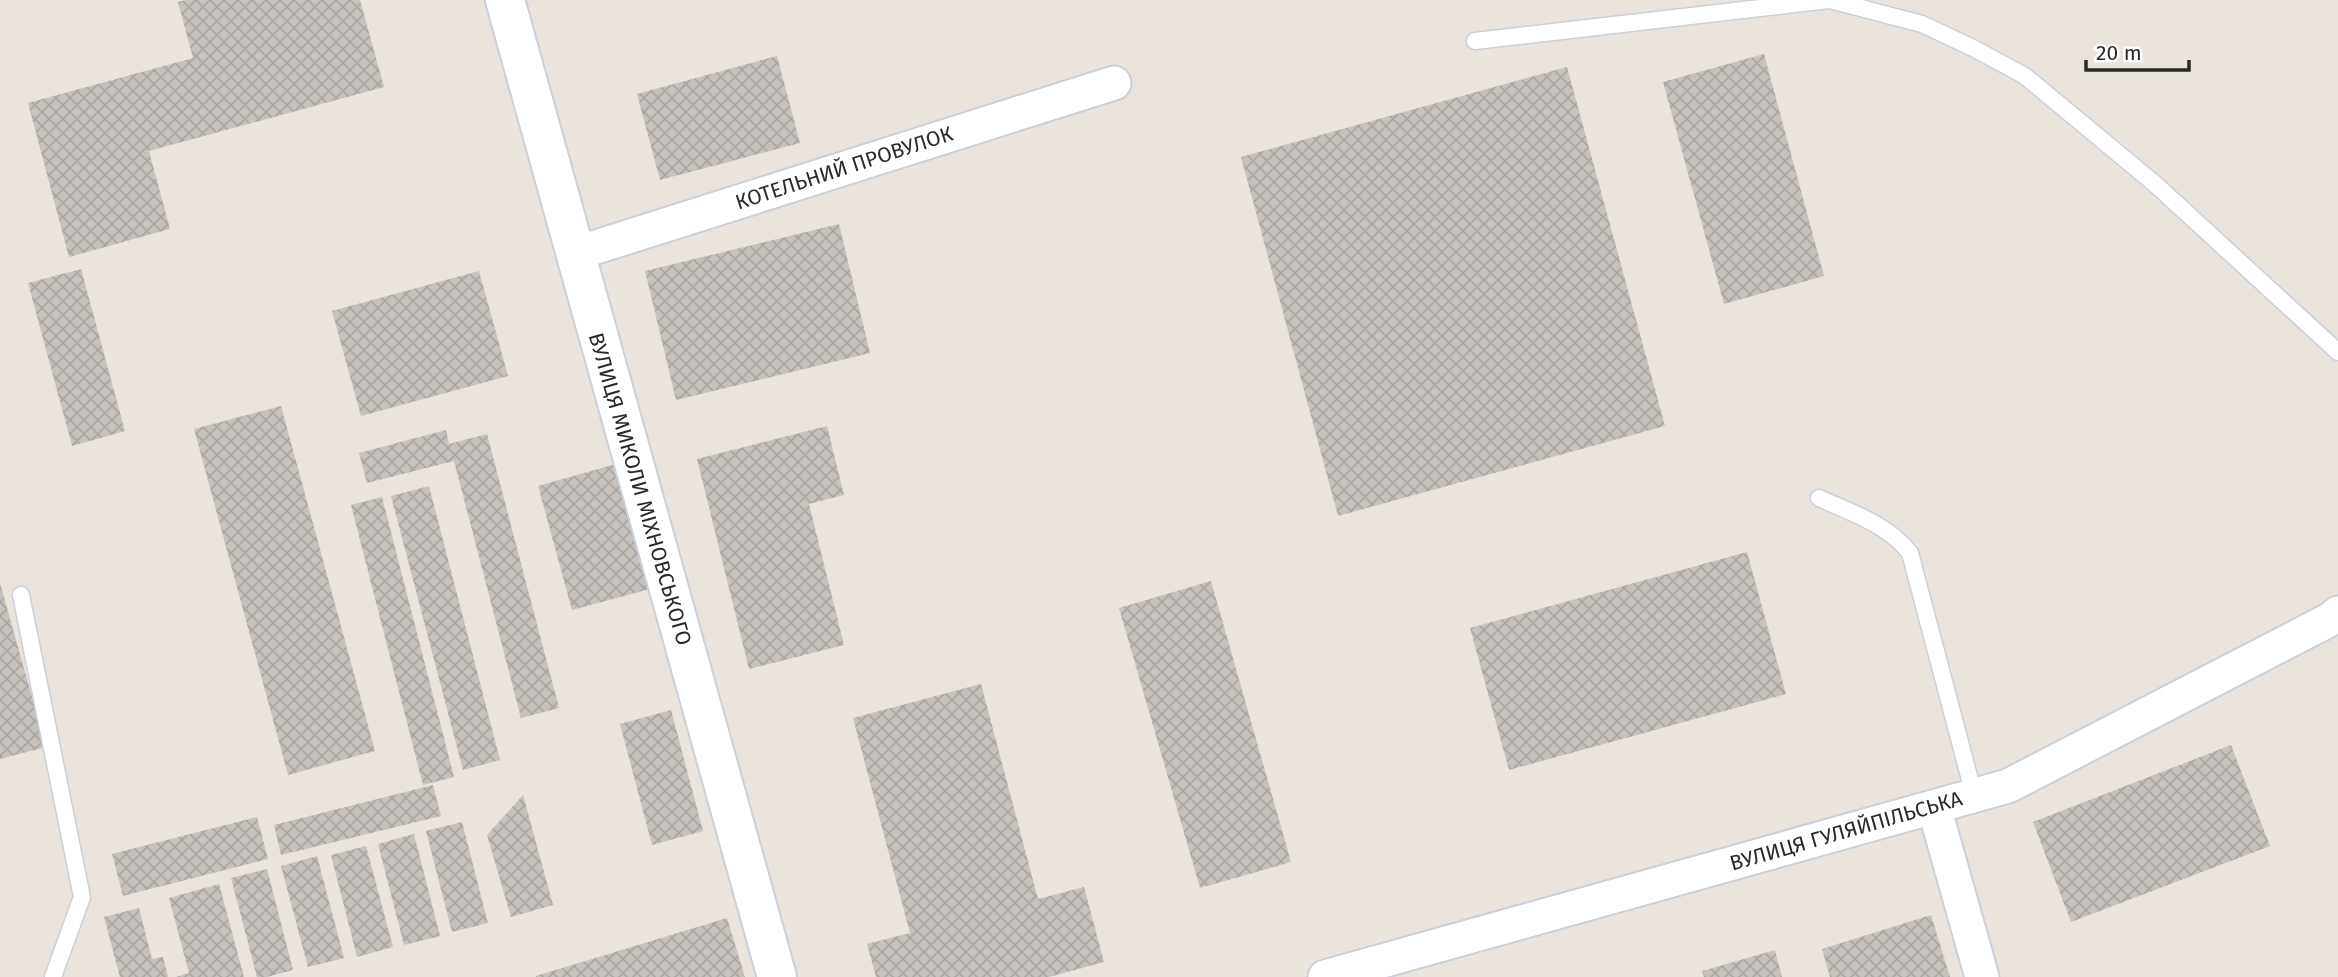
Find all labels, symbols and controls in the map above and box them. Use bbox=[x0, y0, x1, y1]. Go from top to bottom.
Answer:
scale bar bbox=[2086, 28, 2189, 72]
text: 20 m bbox=[2096, 40, 2142, 66]
street label: КОТЕЛЬНИЙ ПРОВУЛОК bbox=[732, 120, 957, 215]
street label: ВУЛИЦЯ МИКОЛИ МІХНОВСЬКОГО bbox=[583, 330, 697, 648]
street label: ВУЛИЦЯ ГУЛЯЙПІЛЬСЬКА bbox=[1727, 785, 1965, 877]

